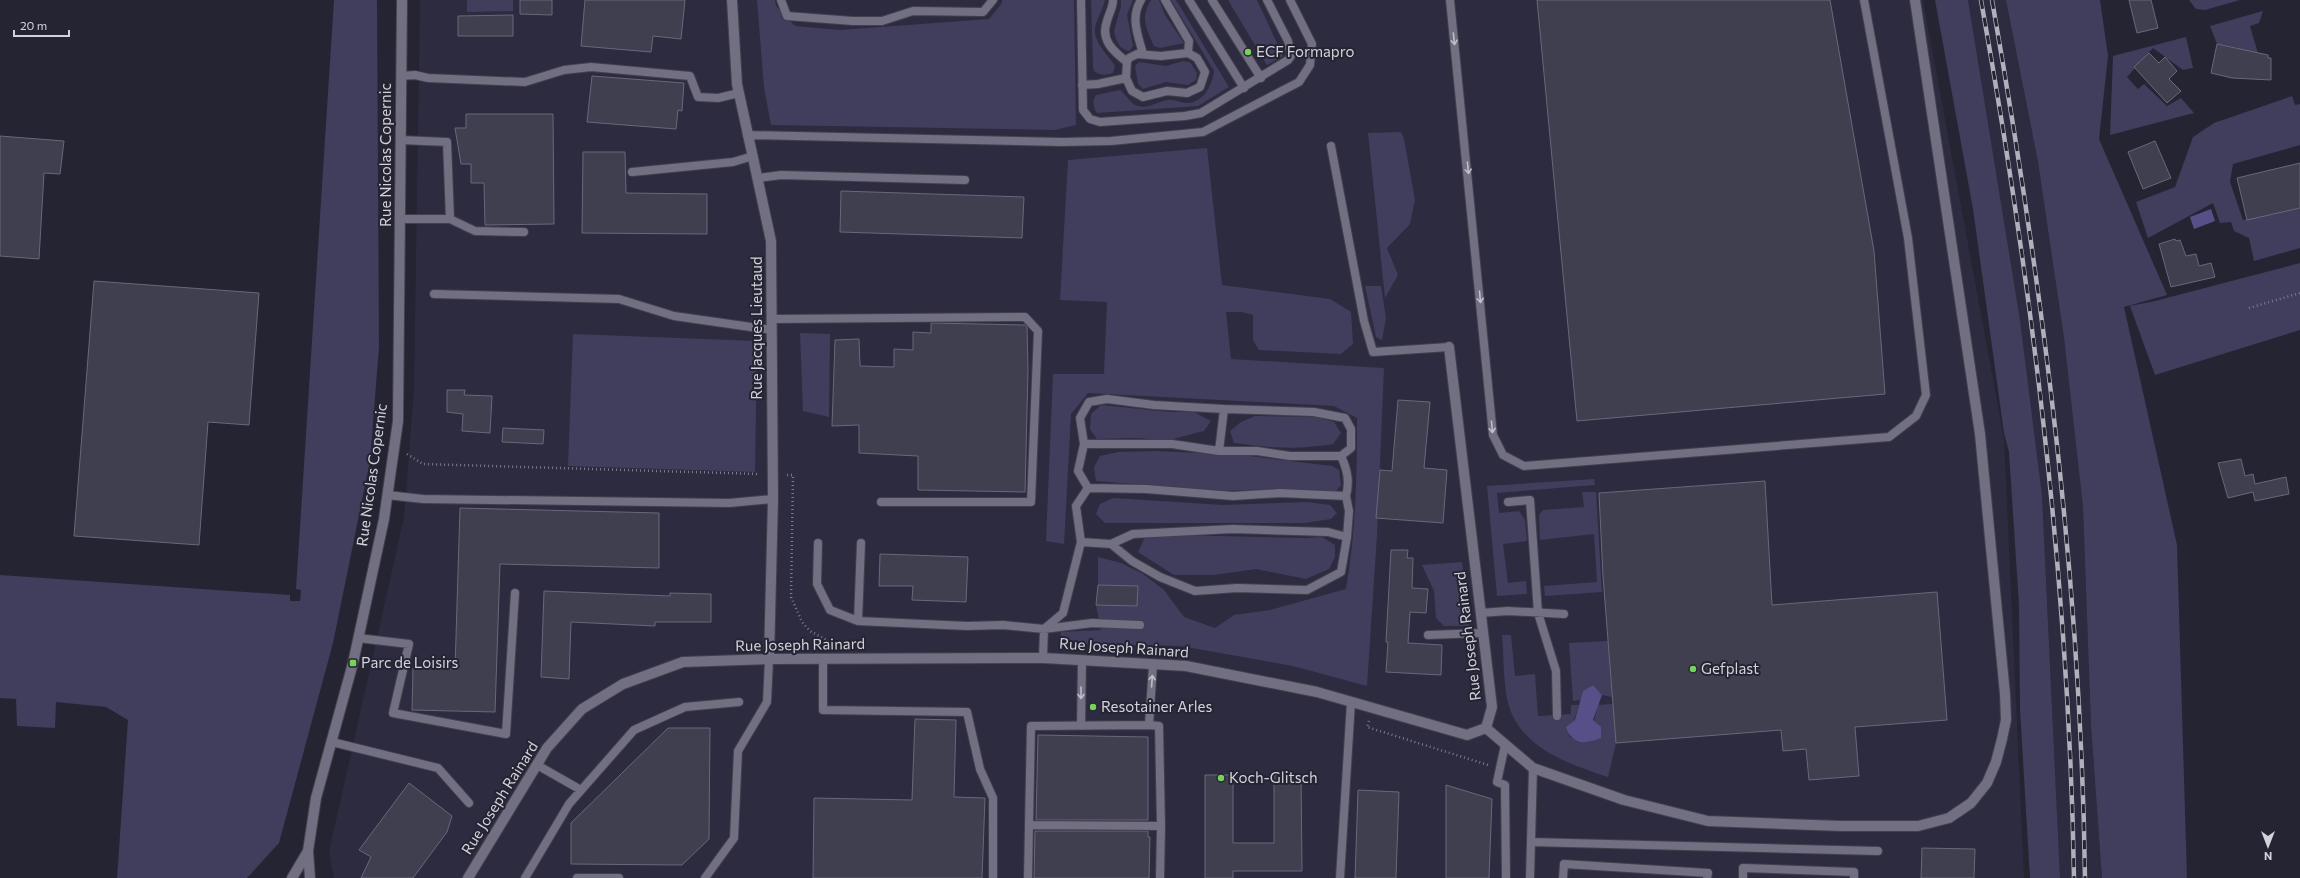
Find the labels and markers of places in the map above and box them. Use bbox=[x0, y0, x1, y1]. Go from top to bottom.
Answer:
place label: ECF Formapro bbox=[1256, 42, 1354, 60]
marker: ECF Formapro bbox=[1243, 47, 1253, 57]
place label: Parc de Loisirs bbox=[361, 653, 459, 671]
marker: Parc de Loisirs bbox=[348, 658, 358, 668]
place label: Gefplast bbox=[1701, 659, 1759, 677]
marker: Gefplast bbox=[1688, 664, 1698, 674]
place label: Resotainer Arles bbox=[1101, 697, 1212, 715]
marker: Resotainer Arles bbox=[1088, 702, 1098, 712]
place label: Koch-Glitsch bbox=[1229, 768, 1318, 786]
marker: Koch-Glitsch bbox=[1216, 773, 1226, 783]

